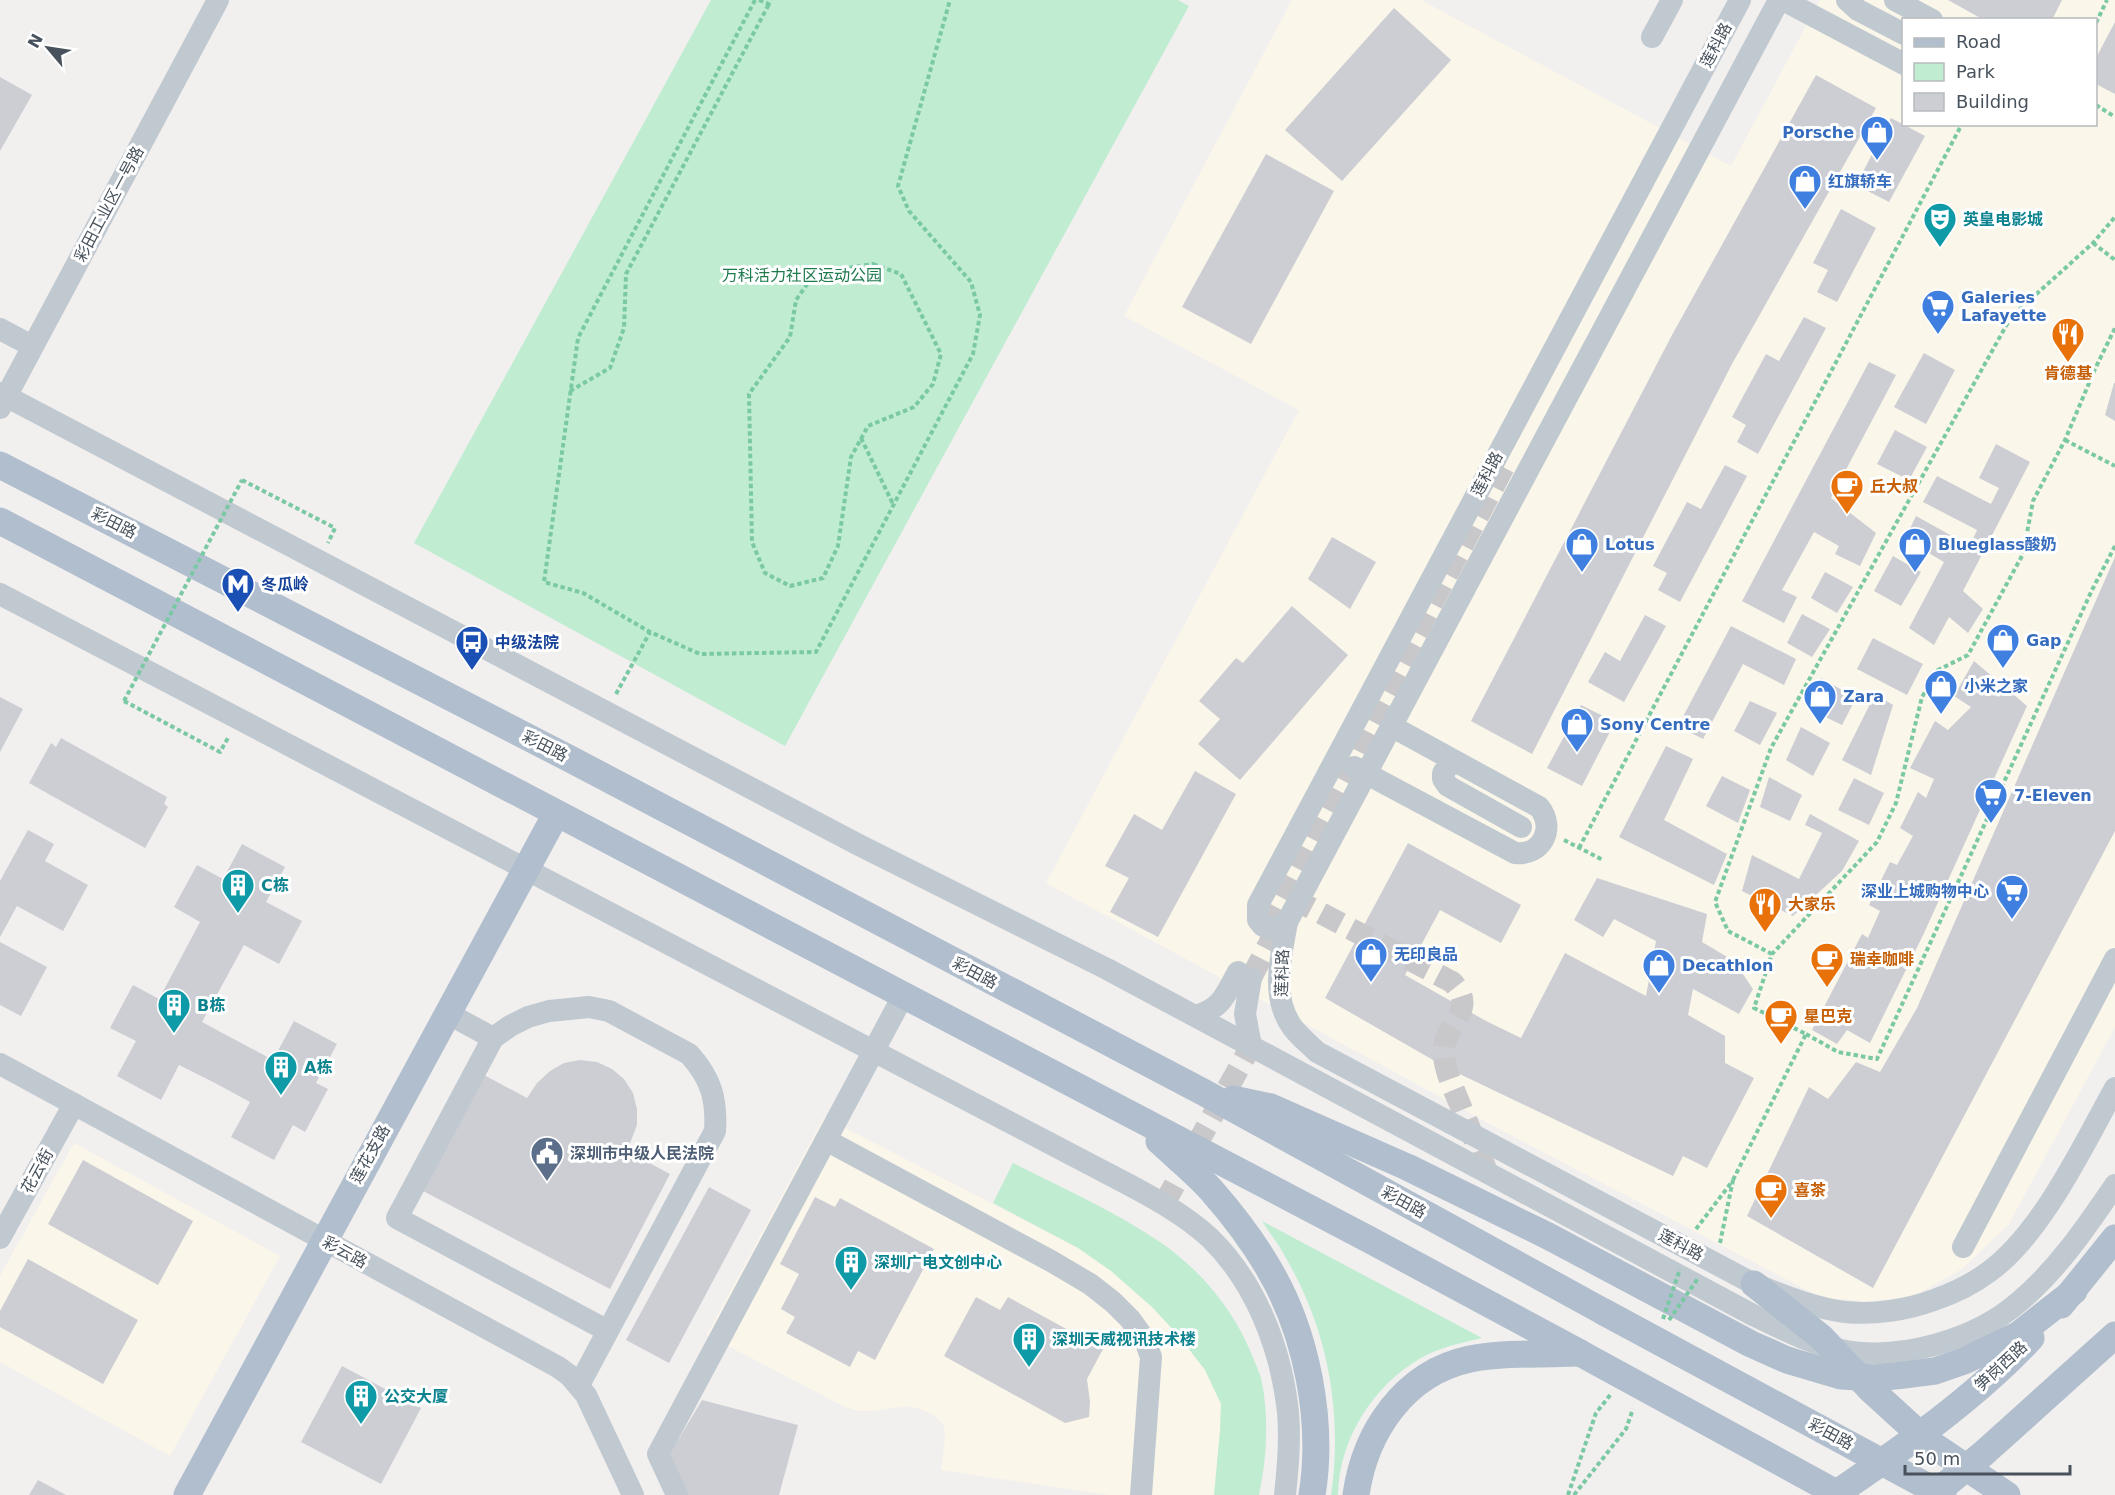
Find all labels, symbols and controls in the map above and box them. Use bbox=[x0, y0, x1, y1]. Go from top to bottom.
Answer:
north arrow bbox=[18, 18, 78, 78]
legend bbox=[1902, 18, 2097, 126]
street label: 莲科路 bbox=[1696, 19, 1736, 71]
text: N bbox=[24, 31, 47, 51]
text: Road bbox=[1956, 31, 2001, 52]
text: Park bbox=[1956, 61, 1995, 82]
text: Building bbox=[1956, 91, 2029, 112]
shop icon: Porsche bbox=[1859, 114, 1895, 161]
place label: Porsche bbox=[1782, 123, 1854, 142]
street label: 彩田工业区一号路 bbox=[71, 143, 147, 265]
shop icon: 红旗轿车 bbox=[1787, 163, 1823, 210]
place label: 红旗轿车 bbox=[1828, 172, 1892, 191]
theatre icon: 英皇电影城 bbox=[1922, 201, 1958, 248]
place label: 英皇电影城 bbox=[1963, 210, 2043, 229]
park label: 万科活力社区运动公园 bbox=[722, 266, 882, 285]
supermarket icon: Galeries Lafayette bbox=[1920, 288, 1956, 335]
place label: Galeries Lafayette bbox=[1961, 288, 2047, 325]
restaurant icon: 肯德基 bbox=[2050, 316, 2086, 363]
place label: 肯德基 bbox=[2044, 364, 2093, 383]
street label: 莲科路 bbox=[1467, 448, 1507, 500]
cafe icon: 丘大叔 bbox=[1829, 468, 1865, 515]
place label: 丘大叔 bbox=[1870, 477, 1918, 496]
street label: 彩田路 bbox=[88, 504, 140, 542]
shop icon: Lotus bbox=[1564, 526, 1600, 573]
shop icon: Blueglass酸奶 bbox=[1897, 526, 1933, 573]
place label: Lotus bbox=[1605, 535, 1655, 554]
place label: Blueglass酸奶 bbox=[1938, 535, 2057, 554]
metro station icon: 冬瓜岭 bbox=[220, 566, 256, 613]
place label: 冬瓜岭 bbox=[261, 575, 309, 594]
shop icon: Gap bbox=[1985, 622, 2021, 669]
bus stop icon: 中级法院 bbox=[454, 624, 490, 671]
place label: Gap bbox=[2026, 631, 2061, 650]
place label: 中级法院 bbox=[495, 633, 559, 652]
shop icon: 小米之家 bbox=[1923, 668, 1959, 715]
place label: 小米之家 bbox=[1964, 677, 2028, 696]
shop icon: Zara bbox=[1802, 678, 1838, 725]
place label: Zara bbox=[1843, 687, 1884, 706]
shop icon: Sony Centre bbox=[1559, 706, 1595, 753]
place label: Sony Centre bbox=[1600, 715, 1710, 734]
street label: 彩田路 bbox=[519, 727, 571, 765]
supermarket icon: 7-Eleven bbox=[1973, 777, 2009, 824]
place label: 7-Eleven bbox=[2014, 786, 2092, 805]
building icon: C栋 bbox=[220, 867, 256, 914]
supermarket icon: 深业上城购物中心 bbox=[1994, 873, 2030, 920]
place label: C栋 bbox=[261, 876, 289, 895]
place label: 深业上城购物中心 bbox=[1861, 882, 1989, 901]
restaurant icon: 大家乐 bbox=[1747, 886, 1783, 933]
place label: 大家乐 bbox=[1788, 895, 1836, 914]
shop icon: 无印良品 bbox=[1353, 936, 1389, 983]
cafe icon: 瑞幸咖啡 bbox=[1809, 941, 1845, 988]
place label: 无印良品 bbox=[1394, 945, 1458, 964]
shop icon: Decathlon bbox=[1641, 947, 1677, 994]
street label: 莲科路 bbox=[1272, 949, 1292, 997]
place label: 瑞幸咖啡 bbox=[1850, 950, 1914, 969]
street label: 彩田路 bbox=[949, 953, 1001, 993]
place label: Decathlon bbox=[1682, 956, 1773, 975]
building icon: B栋 bbox=[156, 987, 192, 1034]
place label: B栋 bbox=[197, 996, 225, 1015]
cafe icon: 星巴克 bbox=[1763, 998, 1799, 1045]
place label: 星巴克 bbox=[1804, 1007, 1852, 1026]
building icon: A栋 bbox=[263, 1049, 299, 1096]
place label: A栋 bbox=[304, 1058, 332, 1077]
street label: 莲花支路 bbox=[346, 1121, 394, 1187]
public building icon: 深圳市中级人民法院 bbox=[529, 1135, 565, 1182]
place label: 深圳市中级人民法院 bbox=[570, 1144, 714, 1163]
street label: 花云街 bbox=[17, 1145, 57, 1197]
cafe icon: 喜茶 bbox=[1753, 1172, 1789, 1219]
place label: 喜茶 bbox=[1794, 1181, 1826, 1200]
street label: 彩田路 bbox=[1378, 1182, 1430, 1222]
street label: 莲科路 bbox=[1655, 1225, 1707, 1265]
street label: 彩云路 bbox=[319, 1232, 371, 1272]
building icon: 深圳广电文创中心 bbox=[833, 1244, 869, 1291]
place label: 深圳广电文创中心 bbox=[874, 1253, 1002, 1272]
building icon: 深圳天威视讯技术楼 bbox=[1011, 1321, 1047, 1368]
place label: 深圳天威视讯技术楼 bbox=[1052, 1330, 1196, 1349]
street label: 笋岗西路 bbox=[1971, 1337, 2031, 1395]
building icon: 公交大厦 bbox=[343, 1378, 379, 1425]
place label: 公交大厦 bbox=[384, 1387, 448, 1406]
street label: 彩田路 bbox=[1805, 1414, 1857, 1454]
scale bar bbox=[1905, 1438, 2070, 1476]
text: 50 m bbox=[1914, 1448, 1960, 1469]

